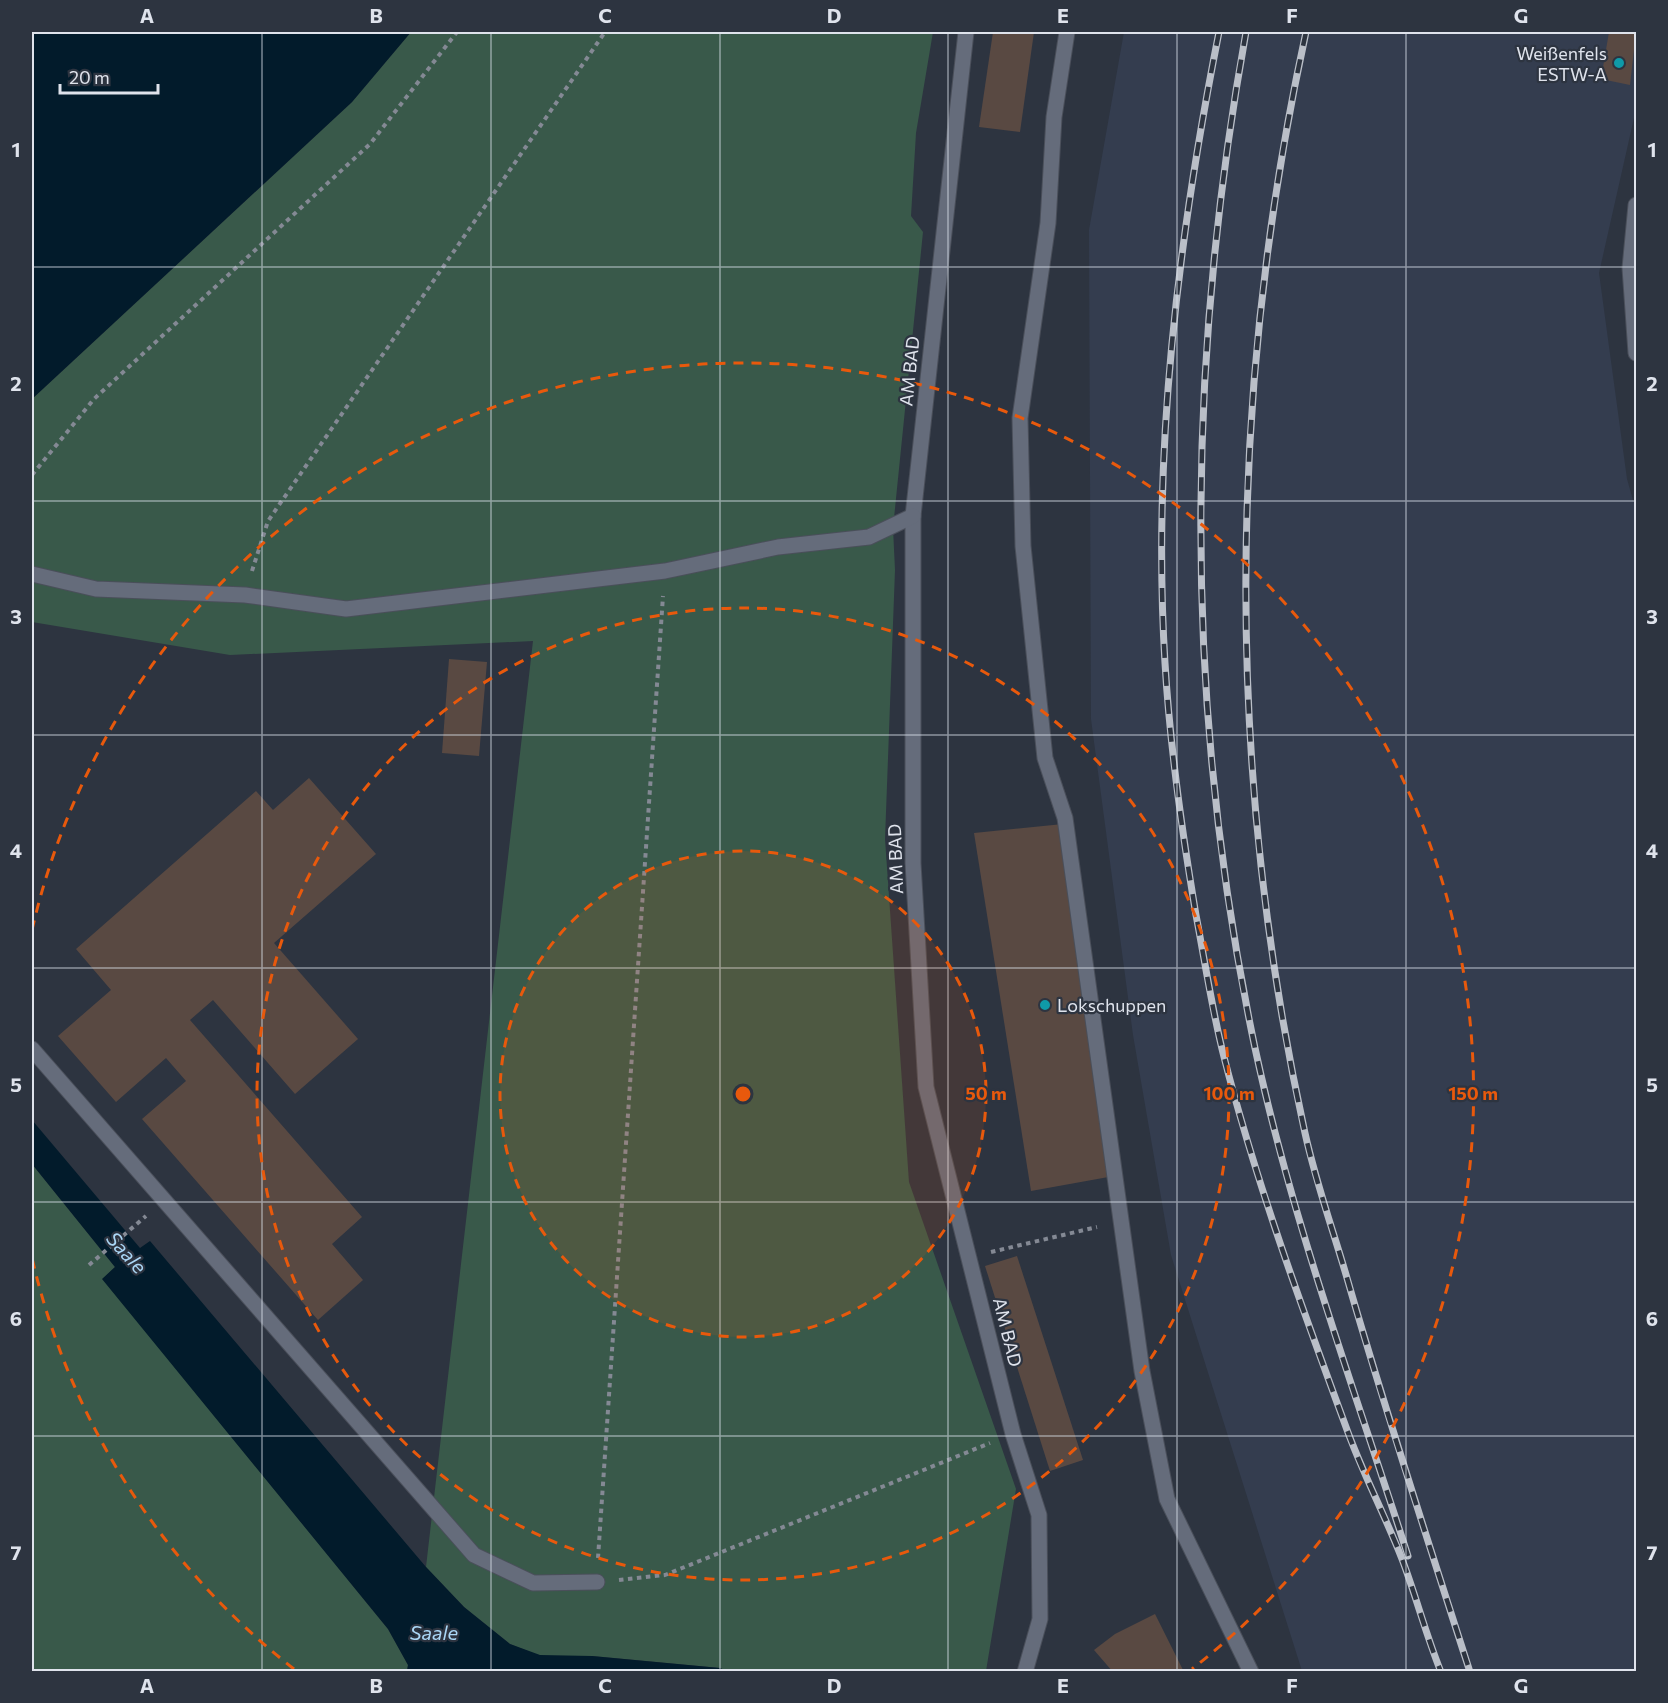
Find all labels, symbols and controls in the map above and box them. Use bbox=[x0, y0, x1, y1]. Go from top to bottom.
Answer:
text: A bbox=[140, 3, 154, 27]
text: B bbox=[369, 3, 383, 27]
text: C bbox=[598, 3, 612, 27]
text: D bbox=[827, 3, 841, 27]
text: E bbox=[1057, 3, 1069, 27]
text: F bbox=[1286, 3, 1298, 27]
text: G bbox=[1514, 3, 1528, 27]
place label: Weißenfels ESTW-A bbox=[1516, 42, 1607, 85]
marker: Weißenfels ESTW-A bbox=[1612, 56, 1626, 70]
scale bar bbox=[60, 57, 158, 95]
text: 20 m bbox=[69, 66, 110, 88]
text: 1 bbox=[11, 137, 21, 161]
text: 1 bbox=[1647, 137, 1657, 161]
street label: AM BAD bbox=[894, 335, 924, 407]
text: 2 bbox=[10, 371, 22, 395]
text: 2 bbox=[1646, 371, 1658, 395]
text: 3 bbox=[10, 604, 22, 628]
text: 3 bbox=[1646, 604, 1658, 628]
street label: AM BAD bbox=[883, 823, 907, 895]
text: 4 bbox=[10, 838, 22, 862]
text: 4 bbox=[1646, 838, 1658, 862]
place label: Lokschuppen bbox=[1057, 994, 1166, 1016]
marker: Lokschuppen bbox=[1038, 998, 1052, 1012]
text: 5 bbox=[10, 1072, 22, 1096]
text: 5 bbox=[1646, 1072, 1658, 1096]
text: 50 m bbox=[965, 1082, 1007, 1104]
text: 100 m bbox=[1203, 1082, 1255, 1104]
text: 150 m bbox=[1448, 1082, 1498, 1104]
centre of rings bbox=[733, 1084, 753, 1104]
water label: Saale bbox=[102, 1226, 152, 1278]
street label: AM BAD bbox=[989, 1295, 1027, 1369]
text: 6 bbox=[10, 1306, 22, 1330]
text: 6 bbox=[1646, 1306, 1658, 1330]
text: 7 bbox=[11, 1540, 22, 1564]
text: 7 bbox=[1647, 1540, 1658, 1564]
water label: Saale bbox=[410, 1620, 459, 1644]
text: A bbox=[140, 1673, 154, 1697]
text: B bbox=[369, 1673, 383, 1697]
text: C bbox=[598, 1673, 612, 1697]
text: D bbox=[827, 1673, 841, 1697]
text: E bbox=[1057, 1673, 1069, 1697]
text: F bbox=[1286, 1673, 1298, 1697]
text: G bbox=[1514, 1673, 1528, 1697]

